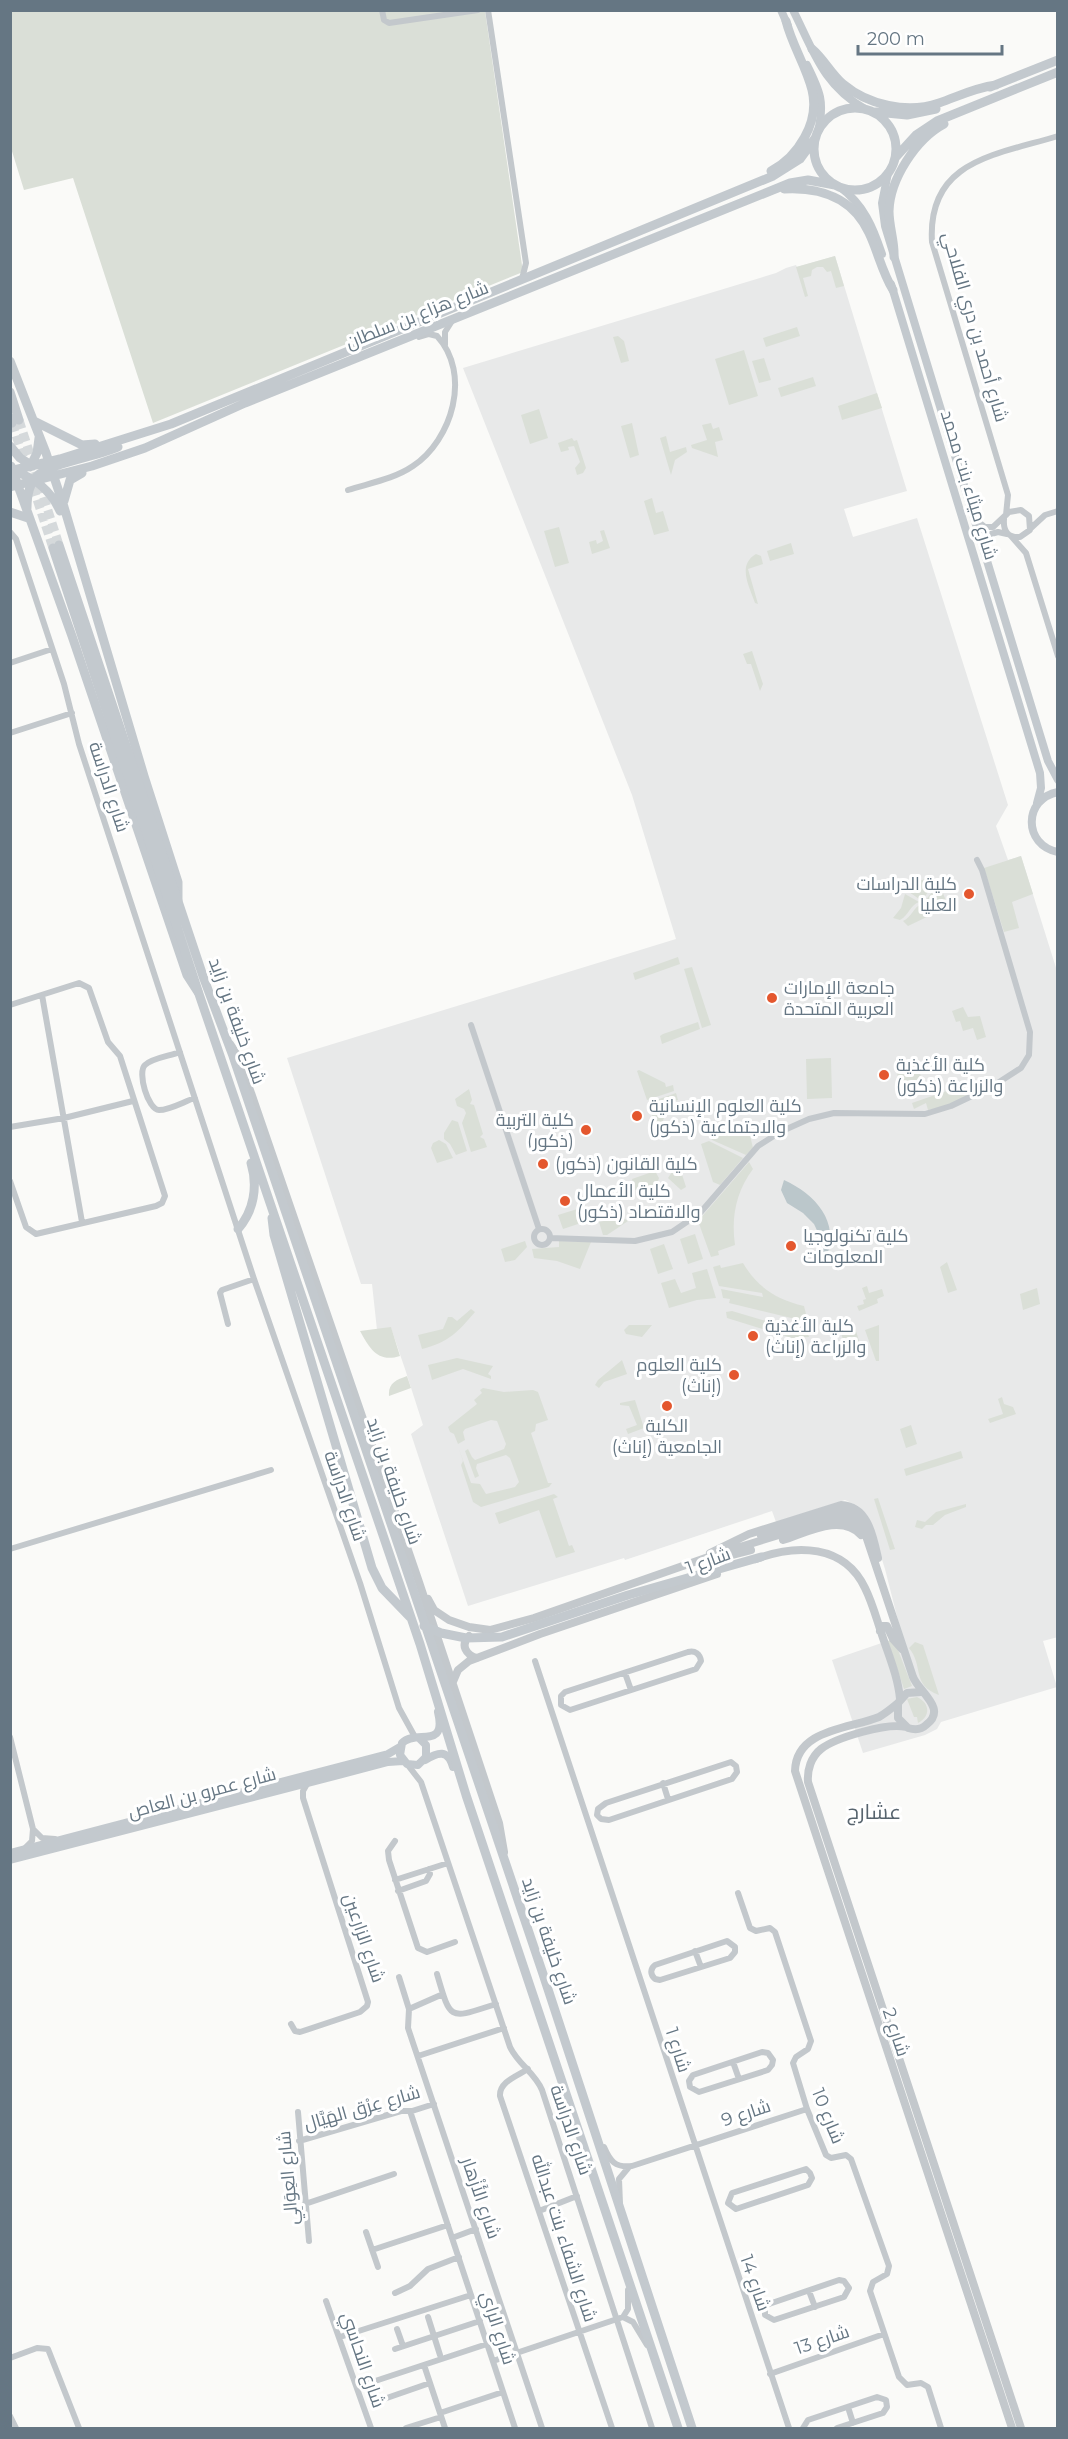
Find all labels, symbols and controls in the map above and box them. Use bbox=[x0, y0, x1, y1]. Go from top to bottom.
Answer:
scale bar bbox=[858, 18, 1002, 56]
text: 200 m bbox=[867, 28, 925, 50]
street label: شارع أحمد بن دري الفلاحي bbox=[934, 229, 1013, 425]
street label: شارع هزاع بن سلطان bbox=[342, 276, 492, 355]
street label: شارع ميثاء بنت محمد bbox=[935, 408, 1002, 563]
street label: شارع الدراسة bbox=[83, 739, 134, 835]
place label: كلية الدراسات العليا bbox=[856, 873, 957, 916]
marker: كلية الدراسات العليا bbox=[962, 887, 976, 901]
street label: شارع خليفة بن زايد bbox=[203, 955, 270, 1088]
place label: جامعة الإمارات العربية المتحدة bbox=[784, 977, 895, 1020]
marker: جامعة الإمارات العربية المتحدة bbox=[765, 991, 779, 1005]
place label: كلية الأغذية والزراعة (ذكور) bbox=[896, 1054, 1003, 1097]
marker: كلية الأغذية والزراعة (ذكور) bbox=[877, 1068, 891, 1082]
place label: كلية العلوم الإنسانية والاجتماعية (ذكور) bbox=[649, 1095, 802, 1138]
place label: كلية التربية (ذكور) bbox=[496, 1109, 574, 1152]
marker: كلية العلوم الإنسانية والاجتماعية (ذكور) bbox=[630, 1109, 644, 1123]
marker: كلية التربية (ذكور) bbox=[579, 1123, 593, 1137]
place label: كلية القانون (ذكور) bbox=[555, 1153, 698, 1175]
marker: كلية القانون (ذكور) bbox=[536, 1157, 550, 1171]
place label: كلية الأعمال والاقتصاد (ذكور) bbox=[577, 1180, 700, 1223]
marker: كلية الأعمال والاقتصاد (ذكور) bbox=[558, 1194, 572, 1208]
place label: كلية تكنولوجيا المعلومات bbox=[803, 1225, 908, 1268]
marker: كلية تكنولوجيا المعلومات bbox=[784, 1239, 798, 1253]
place label: كلية الأغذية والزراعة (إناث) bbox=[765, 1315, 866, 1358]
marker: كلية الأغذية والزراعة (إناث) bbox=[746, 1329, 760, 1343]
place label: كلية العلوم (إناث) bbox=[636, 1354, 722, 1397]
marker: كلية العلوم (إناث) bbox=[727, 1368, 741, 1382]
marker: الكلية الجامعية (إناث) bbox=[660, 1399, 674, 1413]
street label: شارع خليفة بن زايد bbox=[361, 1414, 426, 1548]
place label: الكلية الجامعية (إناث) bbox=[612, 1415, 722, 1458]
street label: شارع الدراسة bbox=[318, 1448, 371, 1544]
street label: شارع 1 bbox=[683, 1543, 734, 1580]
street label: شارع عمرو بن العاص bbox=[126, 1763, 279, 1824]
district label: عشارج bbox=[847, 1799, 901, 1826]
street label: شارع خليفة بن زايد bbox=[516, 1874, 581, 2008]
street label: شارع الزارعين bbox=[338, 1891, 390, 1986]
street label: شارع 2 bbox=[877, 2005, 914, 2059]
street label: شارع 1 bbox=[659, 2025, 696, 2076]
street label: شارع عِرْق الهَيَّال bbox=[301, 2081, 423, 2136]
street label: شارع الدراسة bbox=[544, 2082, 597, 2178]
street label: شارع 10 bbox=[806, 2085, 849, 2147]
street label: شارع 9 bbox=[719, 2095, 774, 2132]
street label: شارع العِوَالِي bbox=[273, 2130, 306, 2226]
street label: شارع الشفاء بنت عبدالله bbox=[526, 2151, 602, 2325]
street label: شارع الأَزْهار bbox=[455, 2153, 505, 2242]
street label: شارع 14 bbox=[734, 2252, 775, 2314]
street label: شارع الراي bbox=[473, 2289, 520, 2368]
street label: شارع النحاسي bbox=[334, 2309, 390, 2411]
street label: شارع 13 bbox=[792, 2320, 852, 2361]

